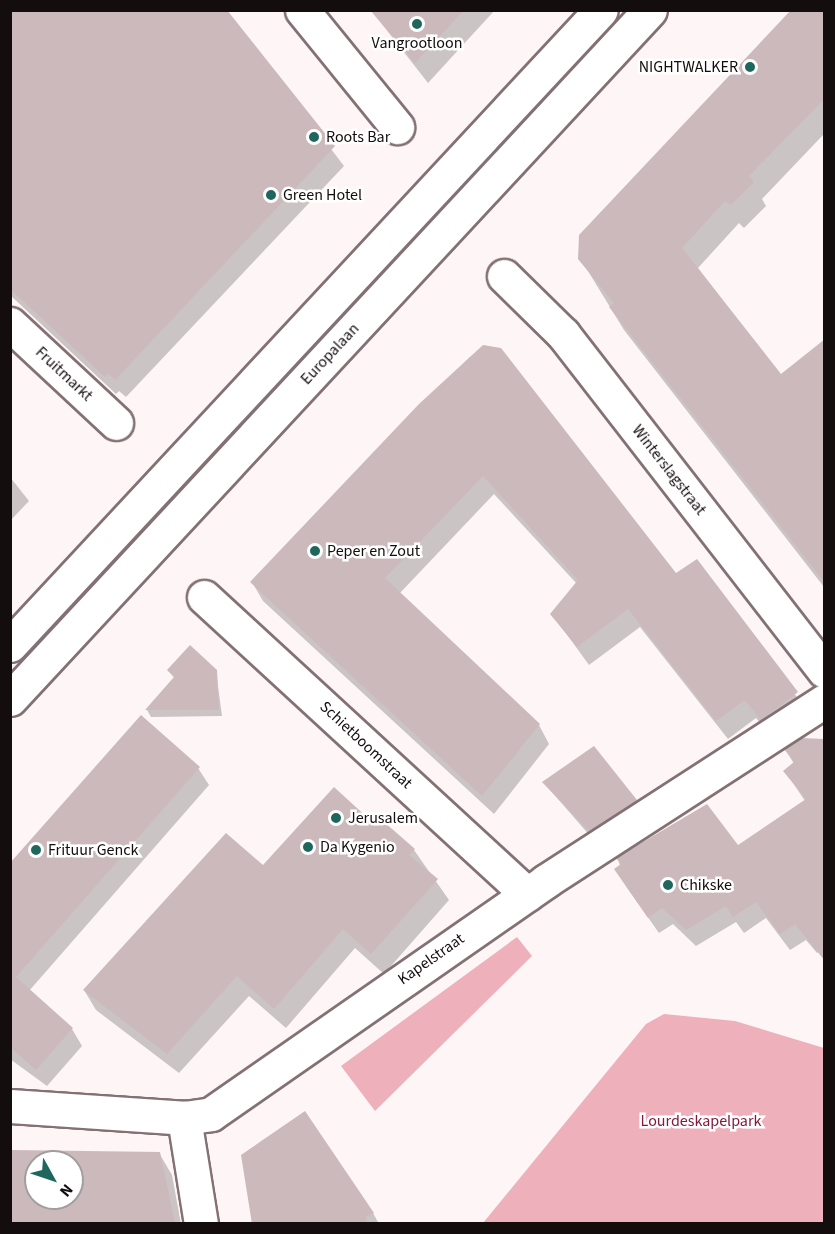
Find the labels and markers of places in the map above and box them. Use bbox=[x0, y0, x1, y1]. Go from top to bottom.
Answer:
marker: Vangrootloon bbox=[410, 17, 424, 31]
place label: Vangrootloon bbox=[372, 33, 462, 53]
place label: NIGHTWALKER bbox=[639, 57, 738, 77]
marker: NIGHTWALKER bbox=[743, 60, 757, 74]
place label: Roots Bar bbox=[326, 127, 390, 147]
marker: Roots Bar bbox=[307, 130, 321, 144]
place label: Green Hotel bbox=[283, 185, 362, 205]
marker: Green Hotel bbox=[264, 188, 278, 202]
place label: Peper en Zout bbox=[327, 541, 420, 561]
marker: Peper en Zout bbox=[308, 544, 322, 558]
place label: Jerusalem bbox=[348, 808, 418, 828]
marker: Jerusalem bbox=[329, 811, 343, 825]
place label: Da Kygenio bbox=[320, 837, 395, 857]
place label: Frituur Genck bbox=[48, 840, 138, 860]
marker: Da Kygenio bbox=[301, 840, 315, 854]
marker: Frituur Genck bbox=[29, 843, 43, 857]
place label: Chikske bbox=[680, 875, 732, 895]
marker: Chikske bbox=[661, 878, 675, 892]

